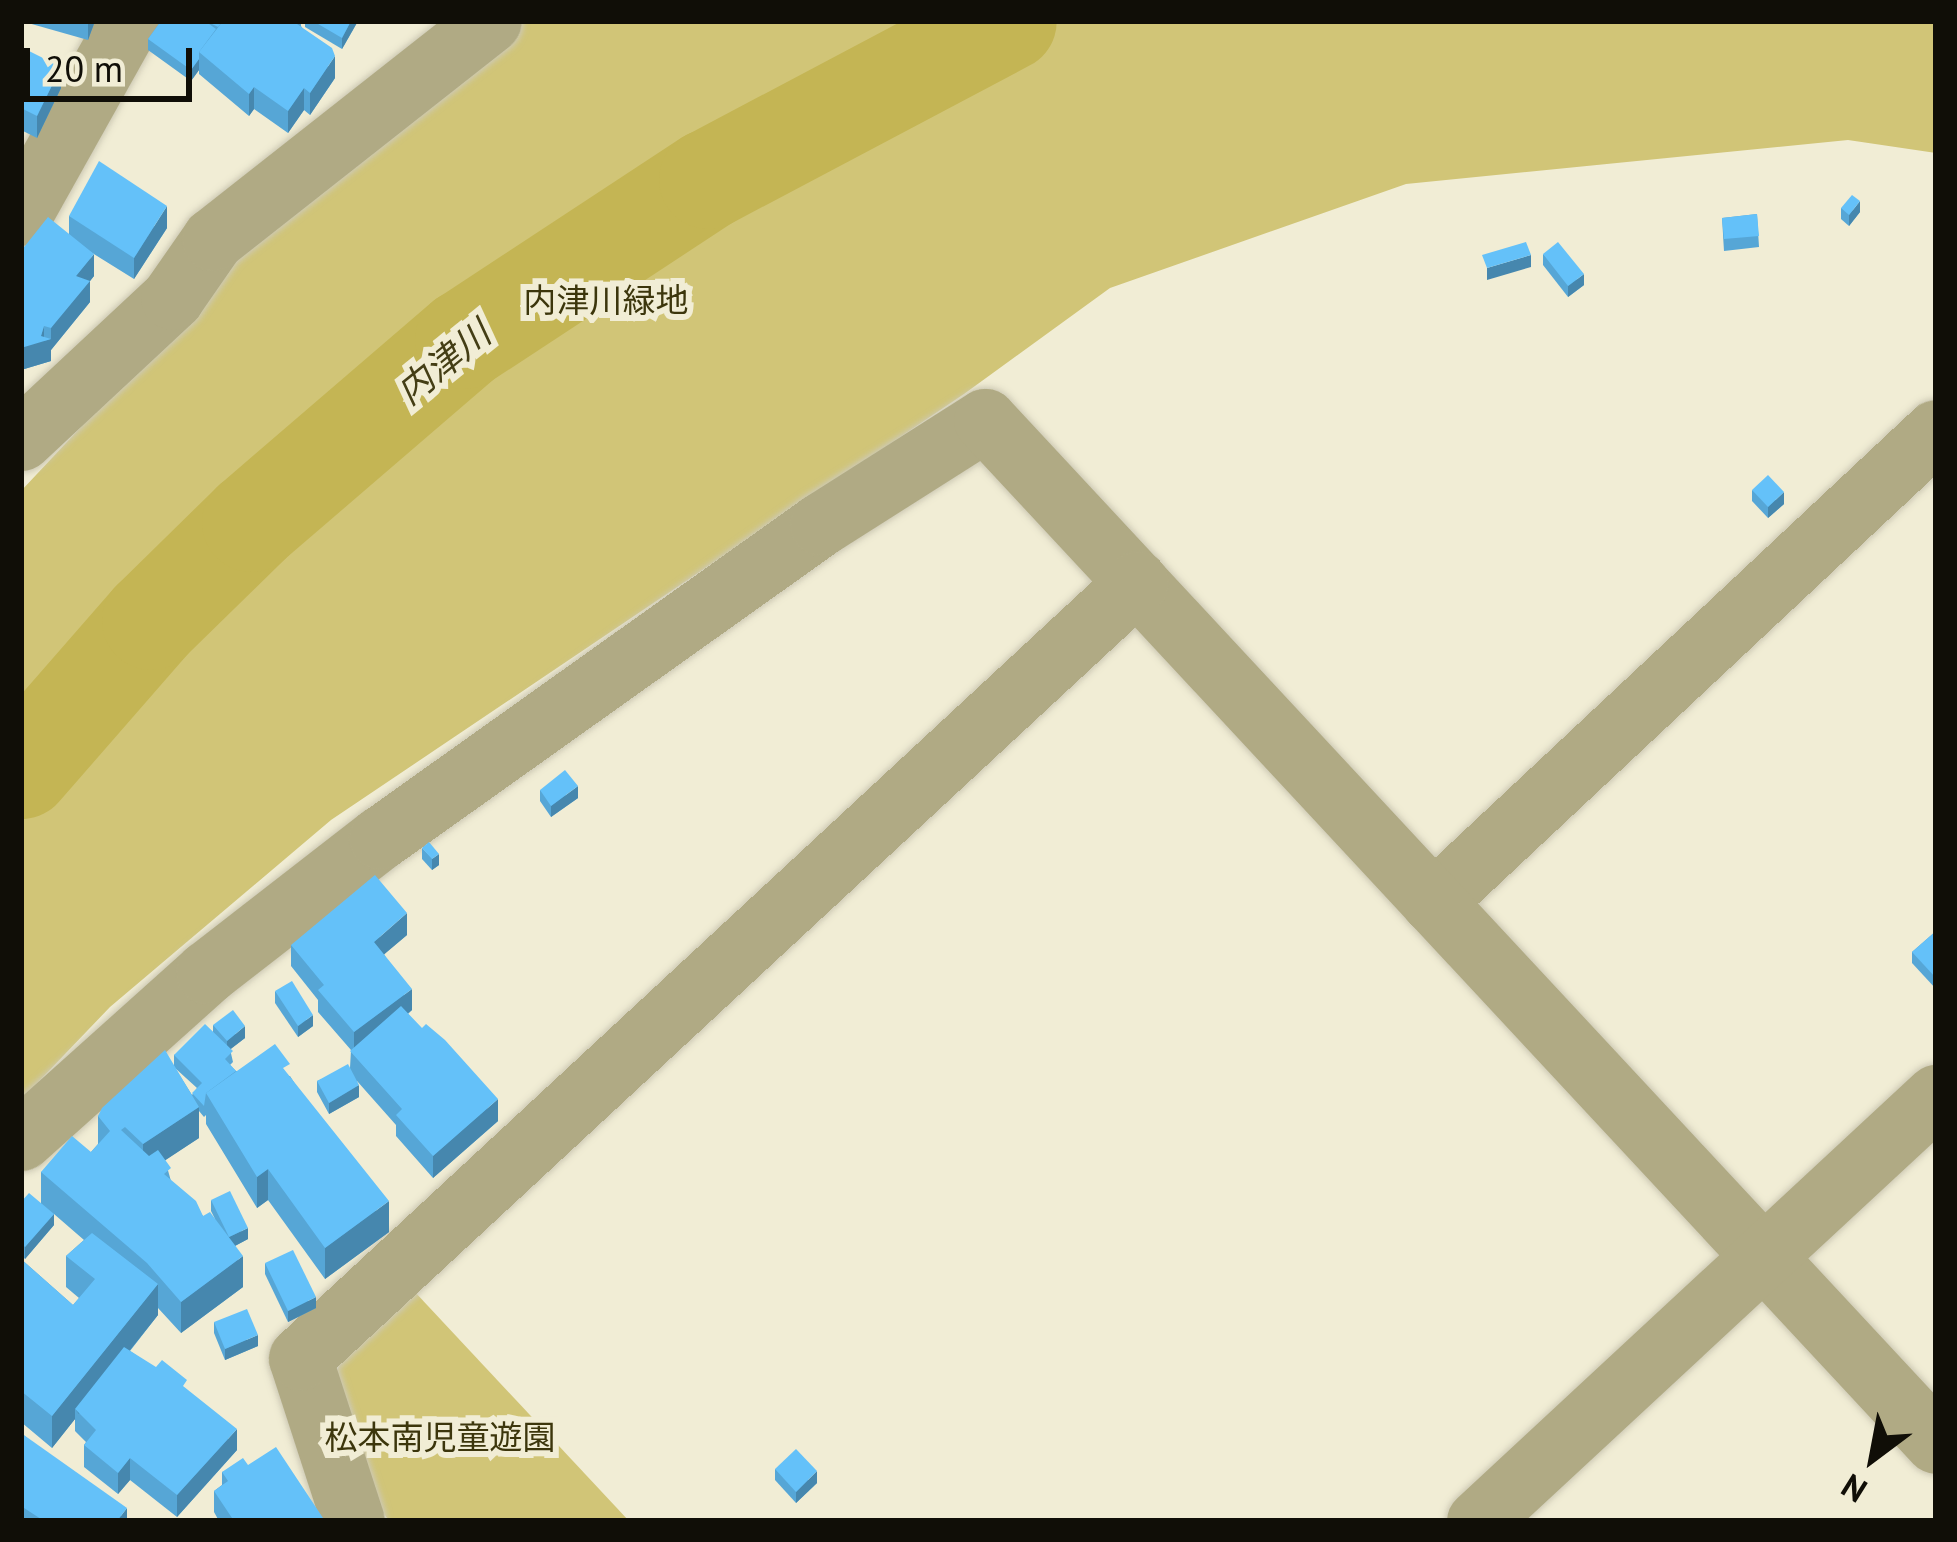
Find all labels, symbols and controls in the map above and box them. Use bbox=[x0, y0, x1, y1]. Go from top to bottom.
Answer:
scale bar bbox=[30, 24, 198, 98]
text: 20 m bbox=[45, 45, 123, 92]
park label: 内津川緑地 bbox=[524, 280, 688, 320]
water label: 内津川 bbox=[387, 311, 499, 413]
north arrow bbox=[1813, 1398, 1933, 1518]
park label: 松本南児童遊園 bbox=[325, 1417, 555, 1457]
text: N bbox=[1833, 1465, 1874, 1513]

